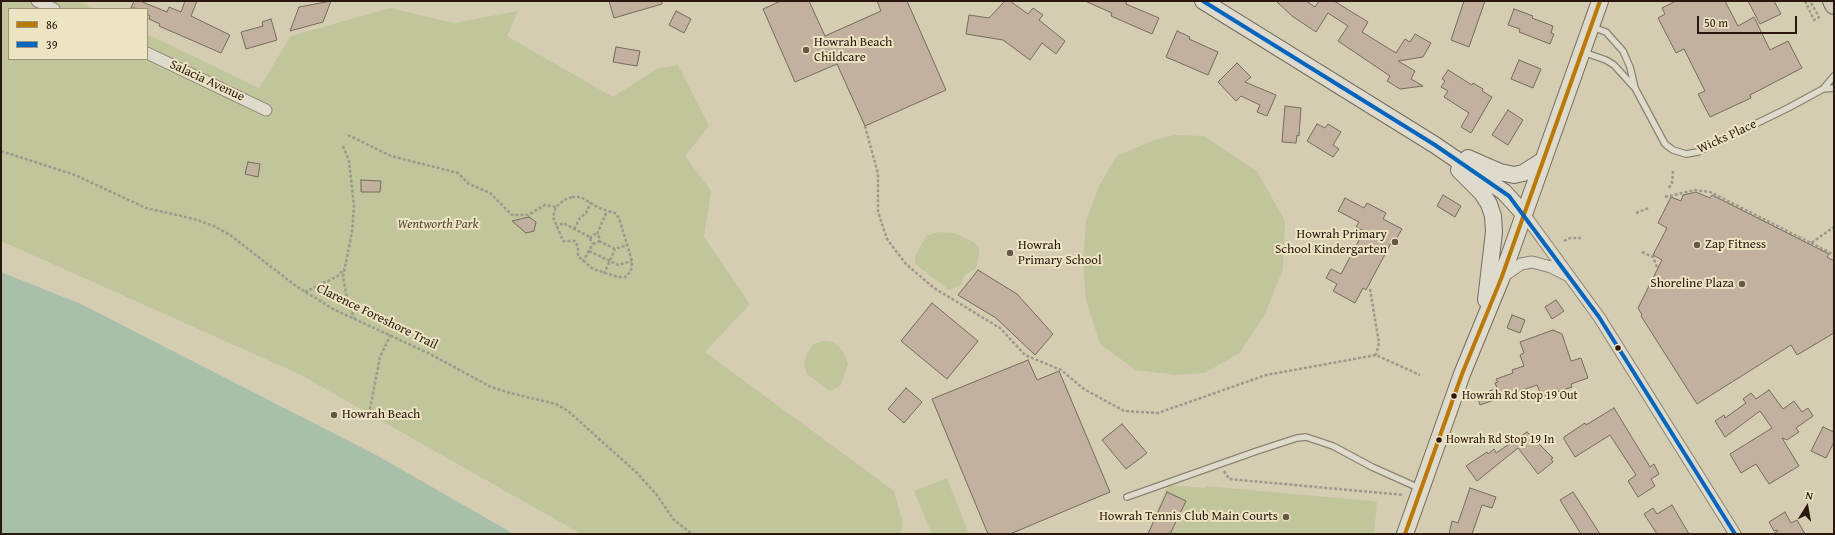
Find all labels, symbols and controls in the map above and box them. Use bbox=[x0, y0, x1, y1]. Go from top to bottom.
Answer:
legend bbox=[8, 8, 148, 60]
scale bar bbox=[1699, 8, 1799, 34]
text: 50 m bbox=[1704, 14, 1728, 31]
text: 86 bbox=[46, 16, 58, 33]
place label: Howrah Beach Childcare bbox=[814, 35, 892, 66]
text: 39 bbox=[46, 36, 58, 53]
marker: Howrah Beach Childcare bbox=[801, 45, 811, 55]
street label: Salacia Avenue bbox=[167, 57, 247, 105]
street label: Wicks Place bbox=[1695, 117, 1759, 157]
park label: Wentworth Park bbox=[398, 217, 478, 233]
place label: Howrah Primary School Kindergarten bbox=[1275, 227, 1387, 258]
marker: Howrah Primary School Kindergarten bbox=[1390, 237, 1400, 247]
place label: Zap Fitness bbox=[1705, 237, 1766, 253]
place label: Howrah Primary School bbox=[1018, 238, 1102, 269]
marker: Zap Fitness bbox=[1692, 240, 1702, 250]
marker: Howrah Primary School bbox=[1005, 248, 1015, 258]
place label: Shoreline Plaza bbox=[1650, 276, 1734, 292]
marker: Shoreline Plaza bbox=[1737, 279, 1747, 289]
street label: Clarence Foreshore Trail bbox=[314, 281, 440, 353]
unlabelled marker bbox=[1613, 343, 1623, 353]
place label: Howrah Rd Stop 19 Out bbox=[1462, 389, 1578, 403]
marker: Howrah Rd Stop 19 Out bbox=[1449, 391, 1459, 401]
place label: Howrah Beach bbox=[342, 407, 420, 423]
marker: Howrah Beach bbox=[329, 410, 339, 420]
place label: Howrah Rd Stop 19 In bbox=[1446, 433, 1554, 447]
marker: Howrah Rd Stop 19 In bbox=[1434, 435, 1444, 445]
north arrow bbox=[1787, 487, 1827, 527]
text: N bbox=[1804, 487, 1814, 504]
place label: Howrah Tennis Club Main Courts bbox=[1099, 509, 1278, 525]
marker: Howrah Tennis Club Main Courts bbox=[1281, 512, 1291, 522]

